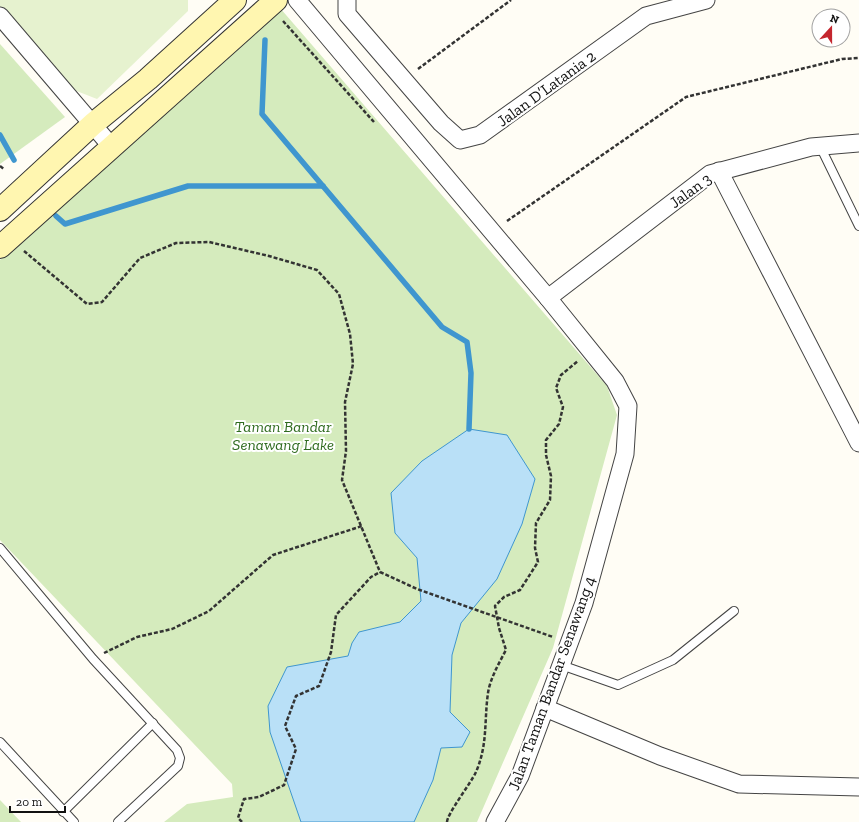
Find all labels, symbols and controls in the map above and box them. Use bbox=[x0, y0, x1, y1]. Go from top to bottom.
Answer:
north arrow bbox=[811, 8, 851, 48]
text: N bbox=[828, 12, 841, 27]
street label: Jalan D’Latania 2 bbox=[493, 46, 599, 131]
street label: Jalan 3 bbox=[666, 169, 715, 212]
park label: Taman Bandar Senawang Lake bbox=[232, 417, 334, 454]
street label: Jalan Taman Bandar Senawang 4 bbox=[504, 573, 599, 793]
scale bar bbox=[10, 788, 65, 814]
text: 20 m bbox=[16, 795, 43, 809]

